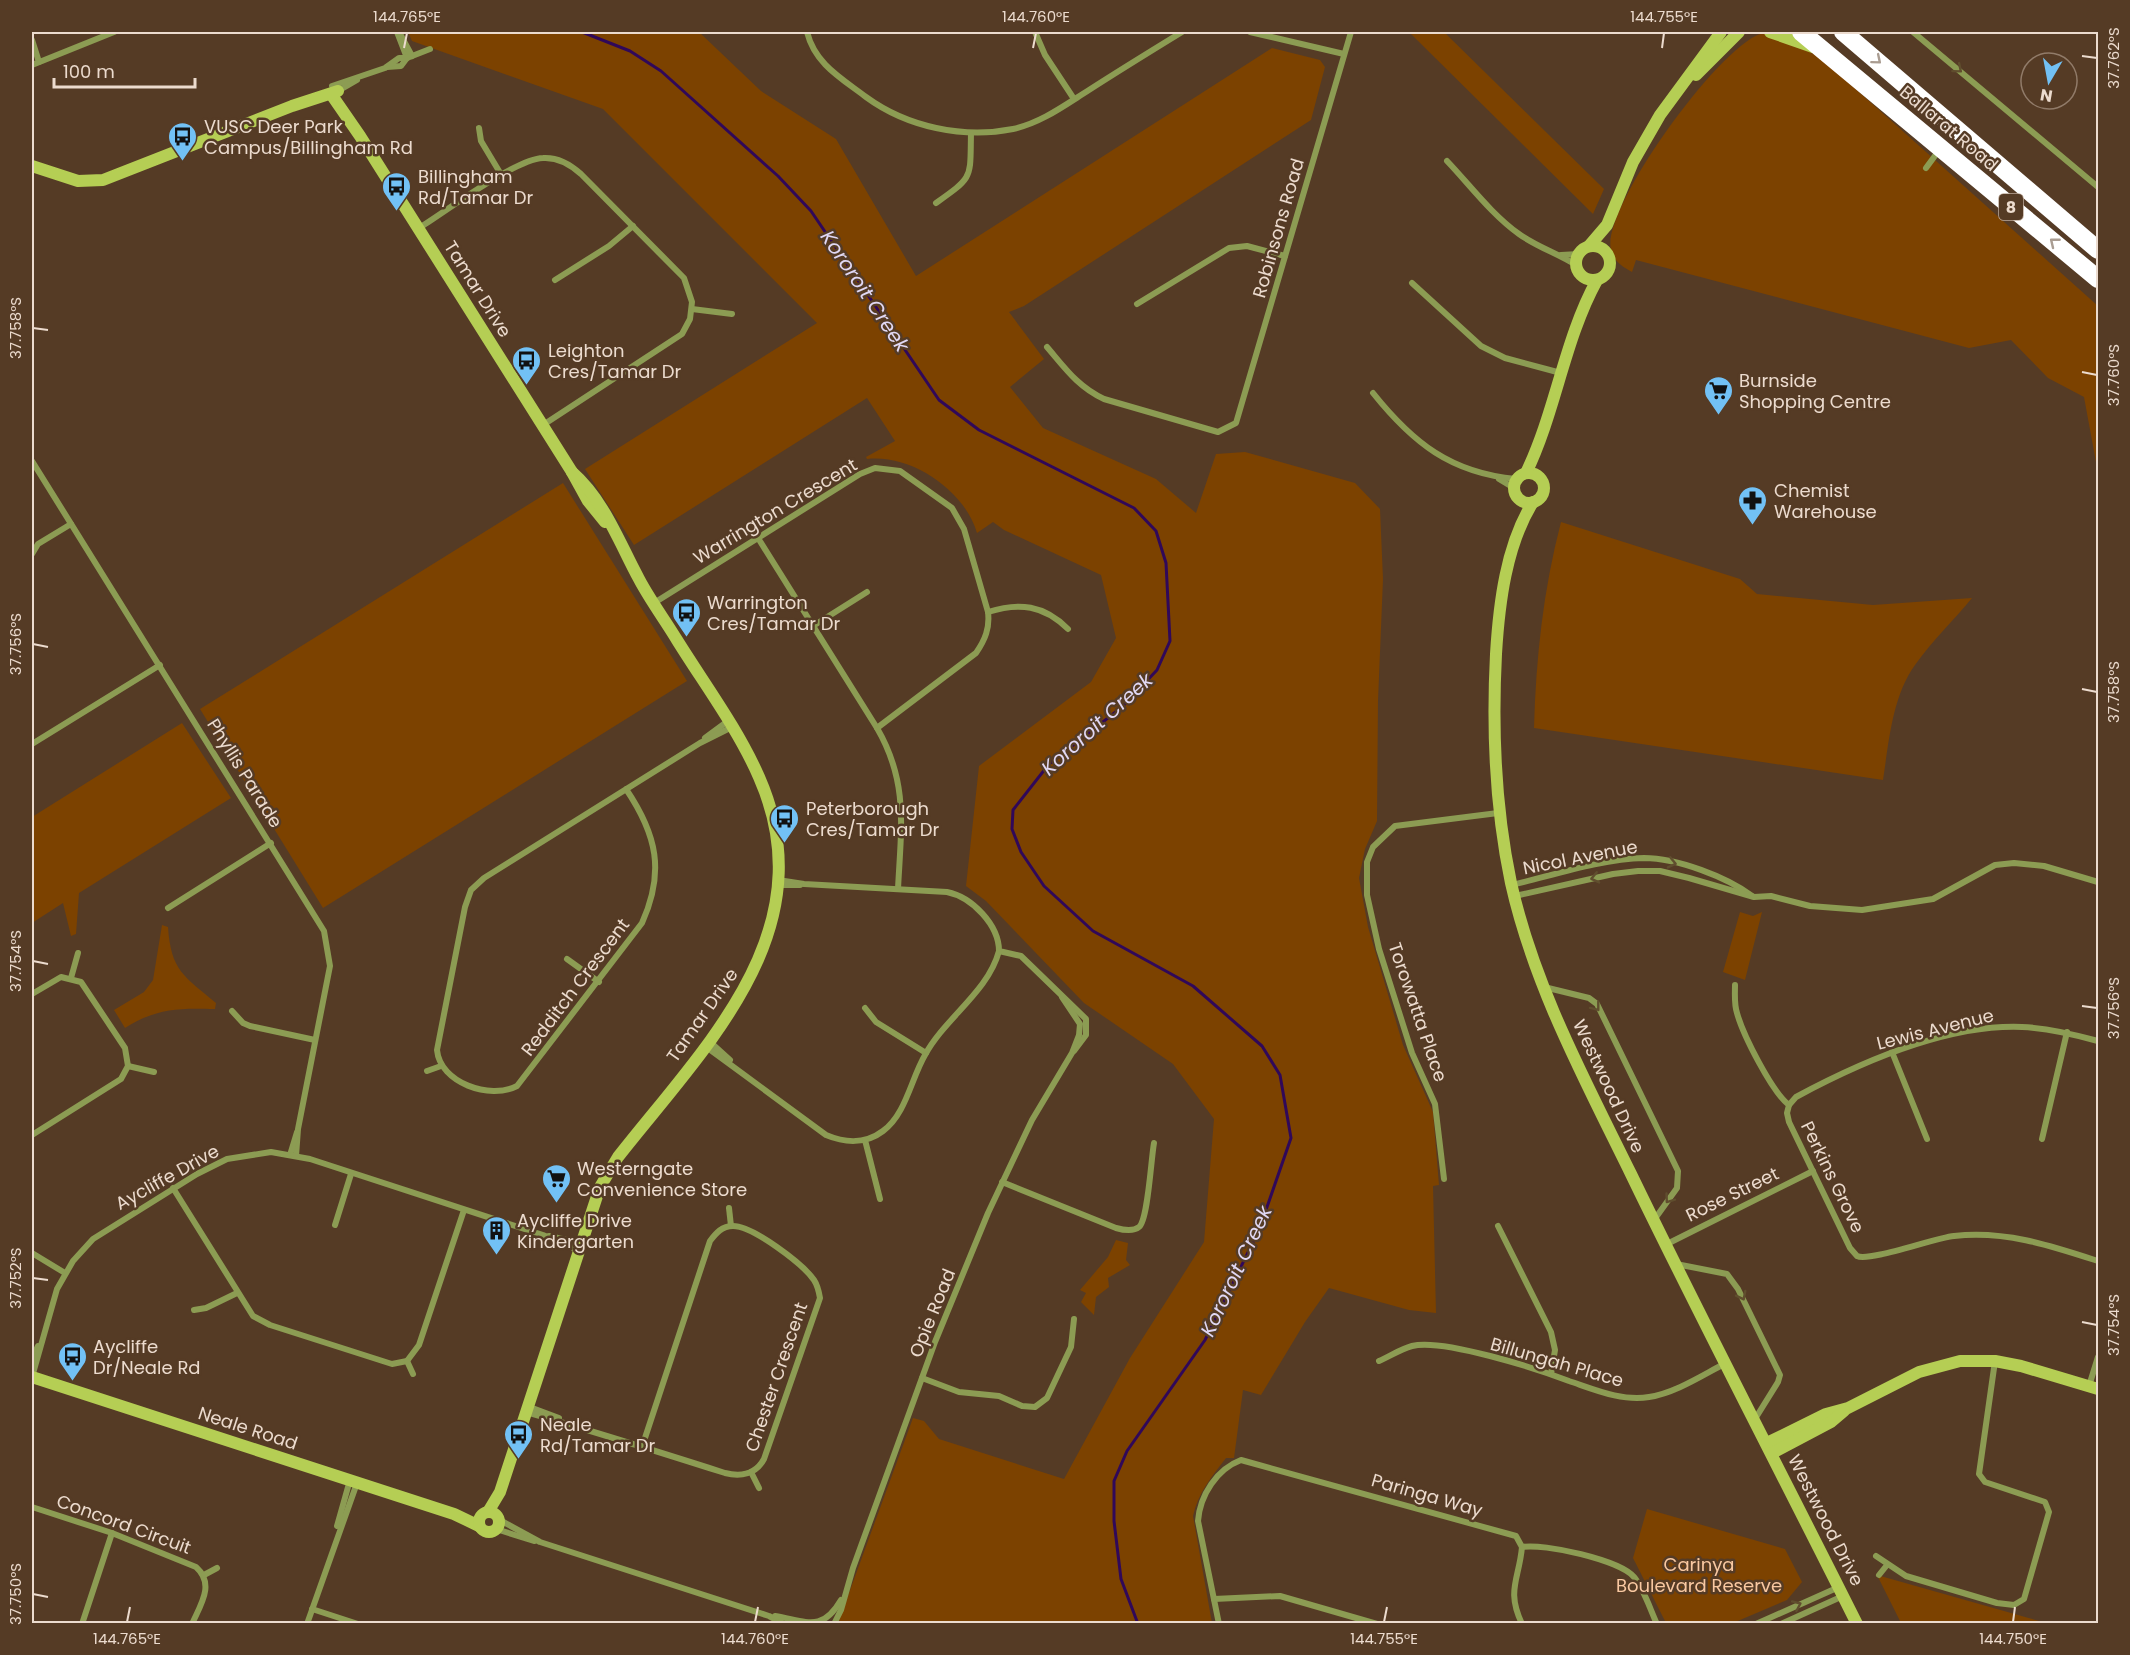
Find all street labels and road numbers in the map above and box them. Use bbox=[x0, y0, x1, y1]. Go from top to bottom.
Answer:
street label: Ballarat Road bbox=[1895, 79, 2003, 177]
street label: Robinsons Road bbox=[1246, 155, 1310, 301]
road number: 8 bbox=[1999, 194, 2023, 220]
street label: Tamar Drive bbox=[438, 236, 518, 342]
street label: Warrington Crescent bbox=[688, 452, 862, 570]
street label: Phyllis Parade bbox=[201, 714, 289, 832]
street label: Nicol Avenue bbox=[1521, 834, 1639, 880]
street label: Redditch Crescent bbox=[515, 913, 635, 1061]
street label: Torowatta Place bbox=[1382, 939, 1454, 1085]
street label: Tamar Drive bbox=[660, 963, 744, 1067]
street label: Lewis Avenue bbox=[1874, 1002, 1996, 1056]
street label: Westwood Drive bbox=[1567, 1015, 1651, 1157]
street label: Perkins Grove bbox=[1795, 1117, 1871, 1237]
street label: Aycliffe Drive bbox=[111, 1138, 223, 1216]
street label: Rose Street bbox=[1681, 1161, 1783, 1227]
street label: Opie Road bbox=[903, 1265, 961, 1361]
street label: Chester Crescent bbox=[739, 1299, 813, 1455]
street label: Billungah Place bbox=[1488, 1331, 1626, 1393]
street label: Neale Road bbox=[195, 1400, 301, 1456]
street label: Westwood Drive bbox=[1782, 1450, 1870, 1590]
street label: Paringa Way bbox=[1369, 1467, 1485, 1523]
street label: Concord Circuit bbox=[53, 1488, 195, 1560]

